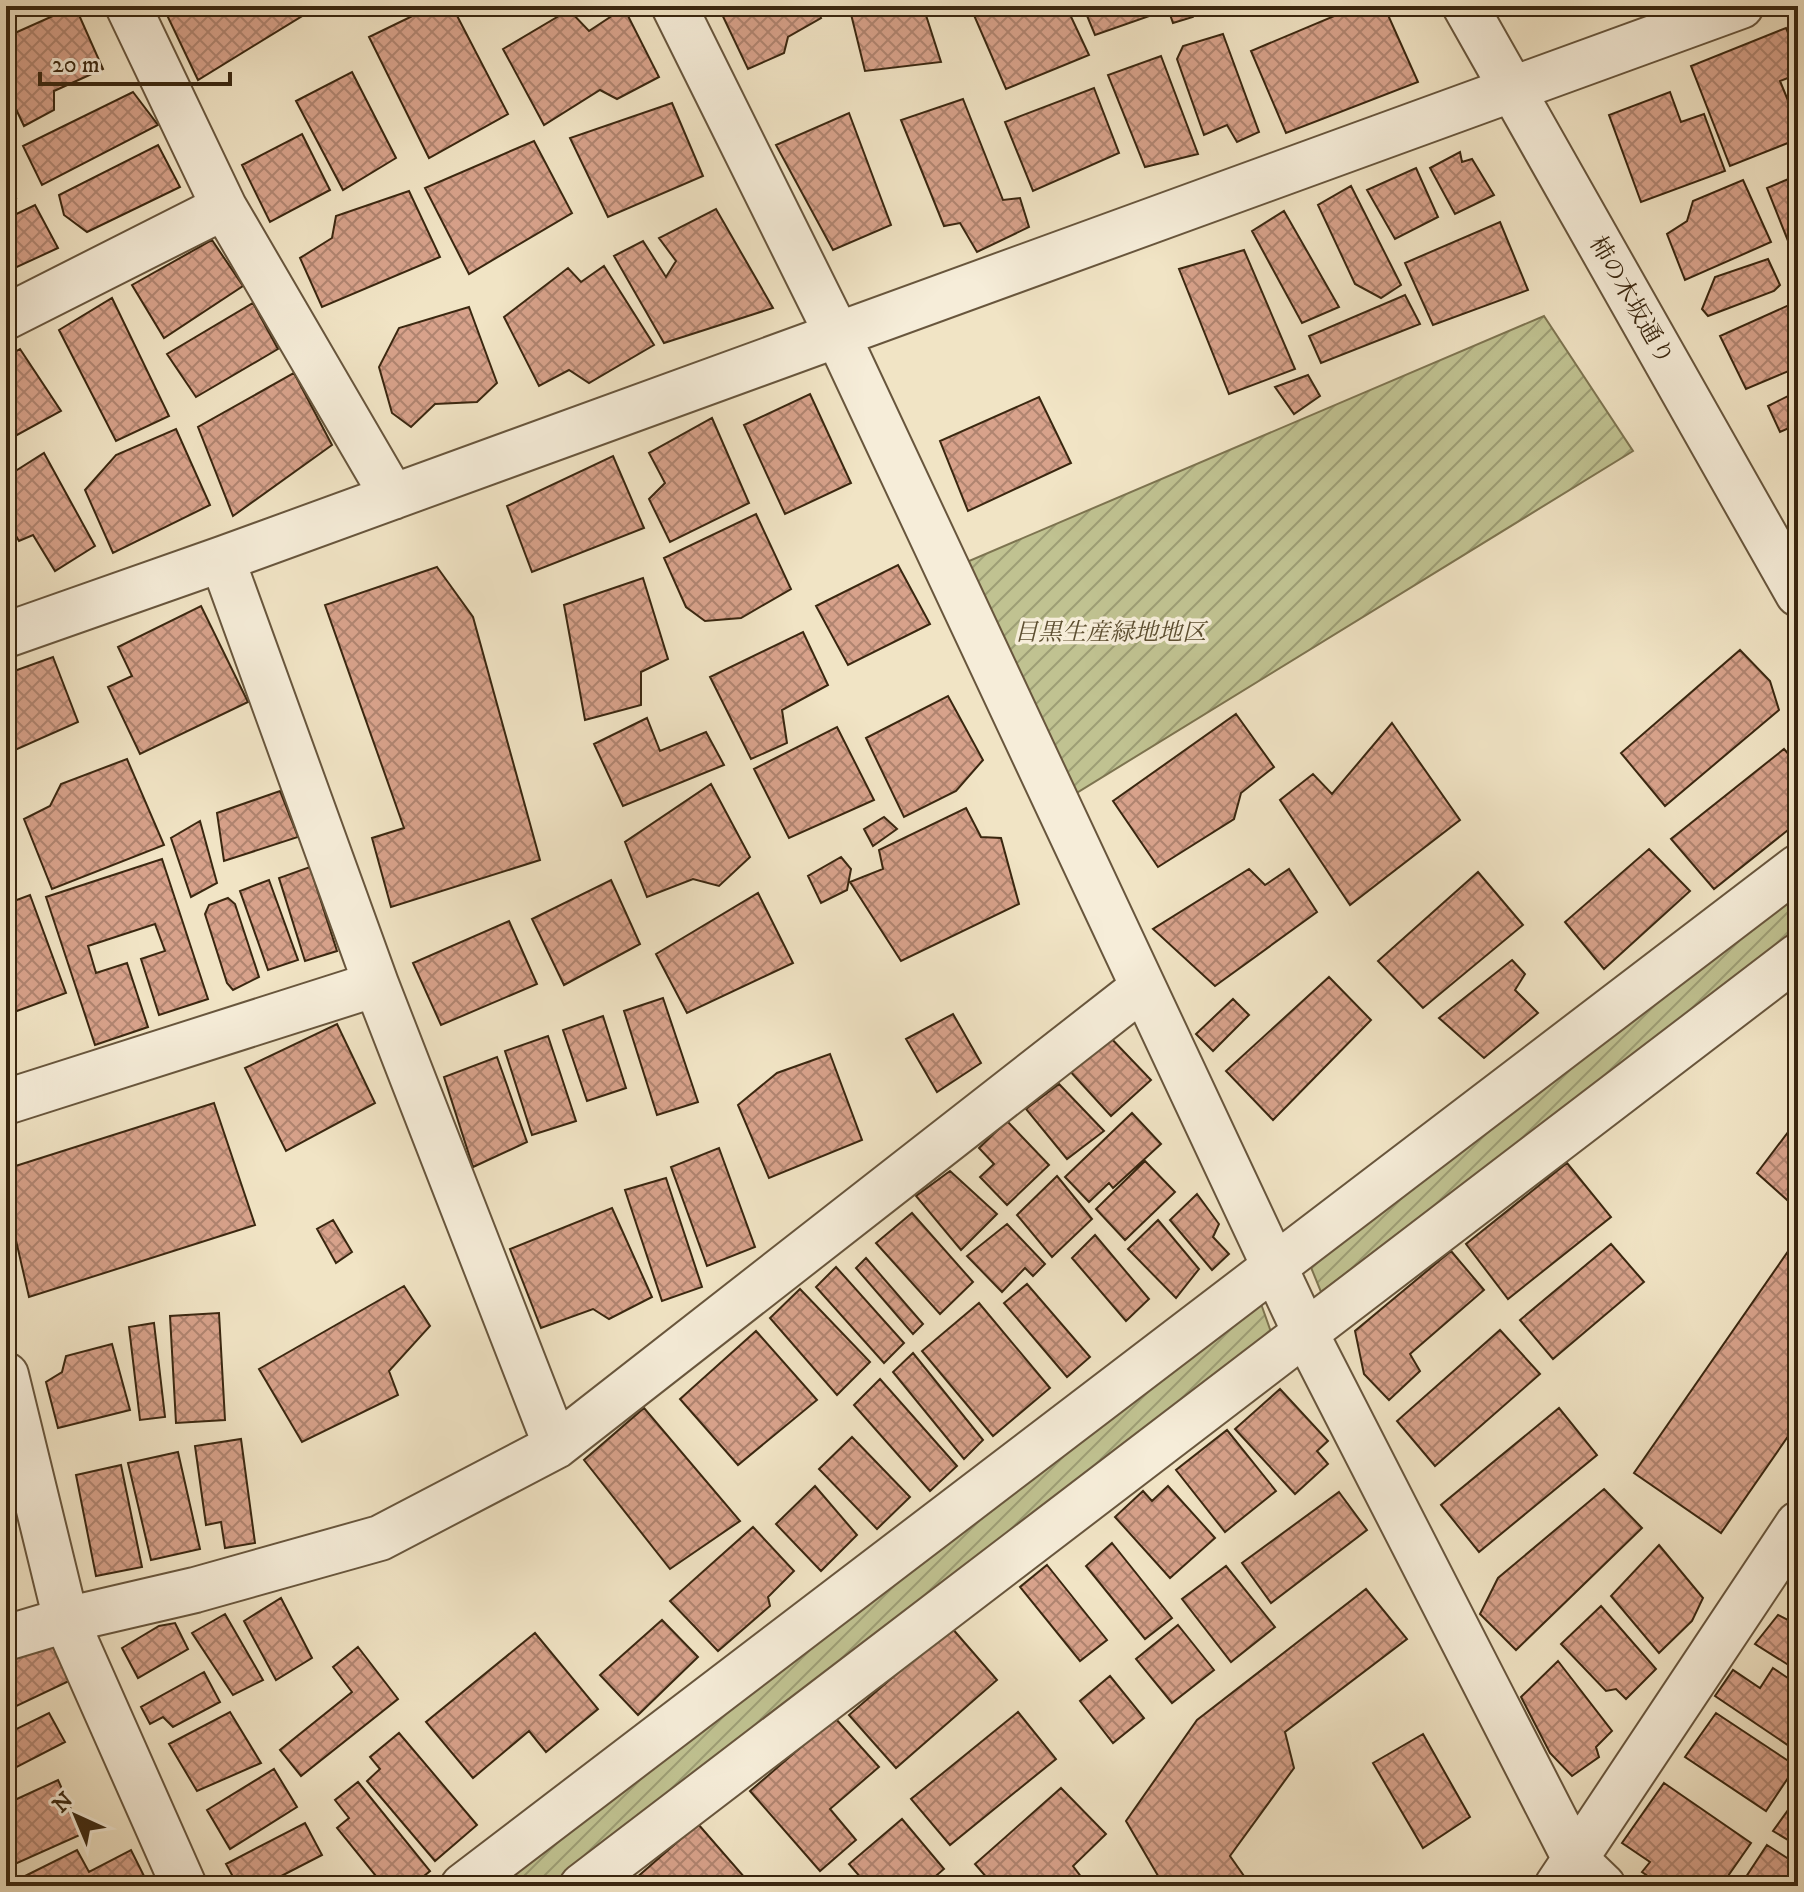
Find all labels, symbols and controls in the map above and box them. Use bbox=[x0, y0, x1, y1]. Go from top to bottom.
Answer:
scale bar bbox=[40, 36, 230, 86]
text: 20 m bbox=[52, 50, 100, 80]
street label: 柿の木坂通り bbox=[1582, 231, 1680, 370]
park label: 目黒生産緑地地区 bbox=[1014, 618, 1209, 648]
north arrow bbox=[36, 1776, 116, 1856]
text: N bbox=[47, 1787, 79, 1819]

